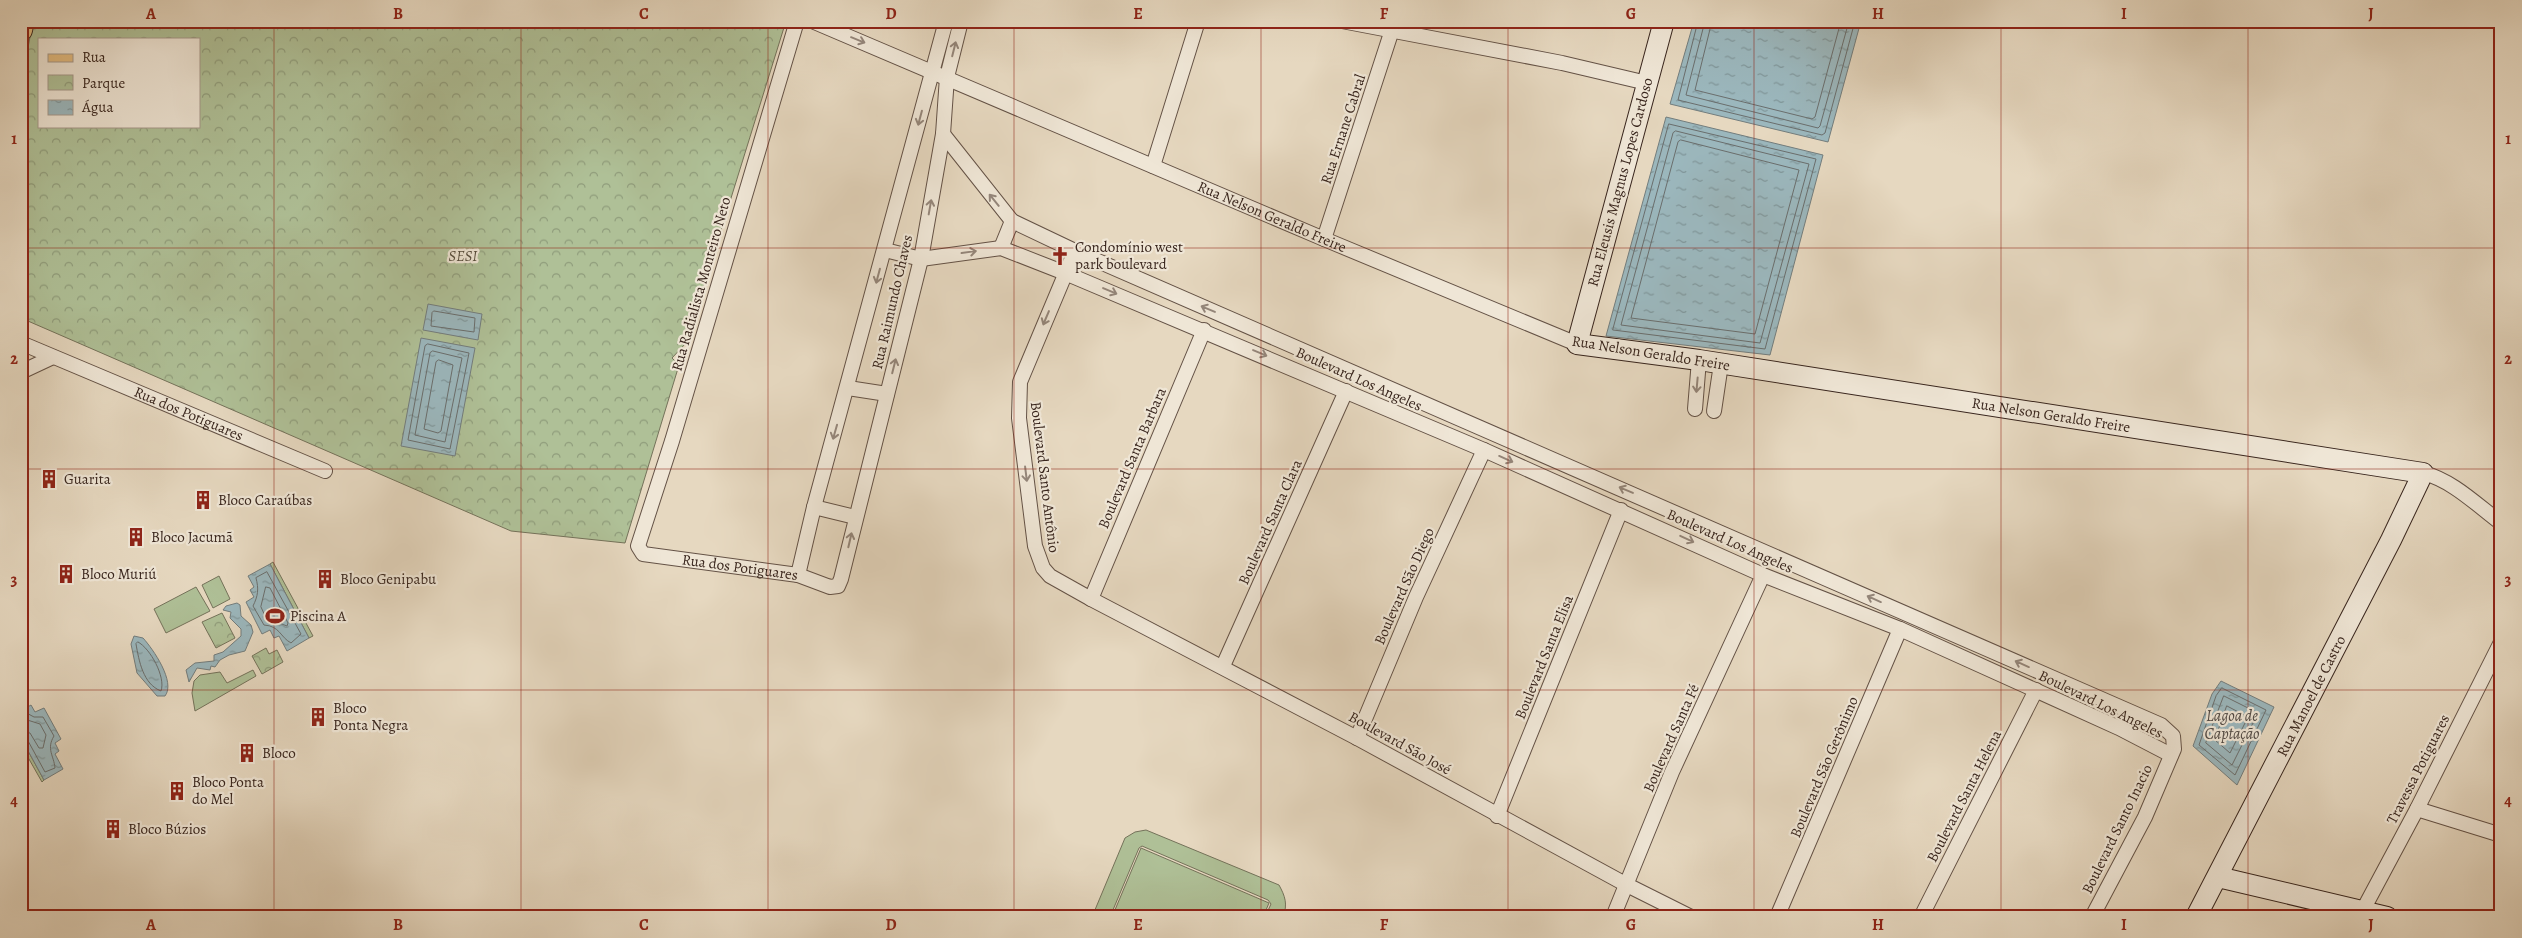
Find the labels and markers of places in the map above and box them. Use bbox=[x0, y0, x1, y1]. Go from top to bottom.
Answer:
place label: Condomínio west park boulevard bbox=[1075, 237, 1183, 274]
church icon: Condomínio west park boulevard bbox=[1049, 245, 1071, 267]
building icon: Guarita bbox=[38, 468, 60, 490]
place label: Guarita bbox=[64, 469, 111, 489]
building icon: Bloco Caraúbas bbox=[192, 489, 214, 511]
place label: Bloco Caraúbas bbox=[218, 490, 312, 510]
building icon: Bloco Jacumã bbox=[125, 526, 147, 548]
place label: Bloco Jacumã bbox=[151, 527, 233, 547]
building icon: Bloco Muriú bbox=[55, 563, 77, 585]
place label: Bloco Muriú bbox=[81, 564, 157, 584]
building icon: Bloco Genipabu bbox=[314, 568, 336, 590]
place label: Bloco Genipabu bbox=[340, 569, 437, 589]
sports icon: Piscina A bbox=[264, 605, 286, 627]
place label: Piscina A bbox=[290, 606, 346, 626]
place label: Bloco Ponta Negra bbox=[333, 698, 408, 735]
building icon: Bloco Ponta Negra bbox=[307, 706, 329, 728]
building icon: Bloco bbox=[236, 742, 258, 764]
place label: Bloco bbox=[262, 743, 296, 763]
place label: Bloco Ponta do Mel bbox=[192, 772, 264, 809]
building icon: Bloco Ponta do Mel bbox=[166, 780, 188, 802]
building icon: Bloco Búzios bbox=[102, 818, 124, 840]
place label: Bloco Búzios bbox=[128, 819, 206, 839]

